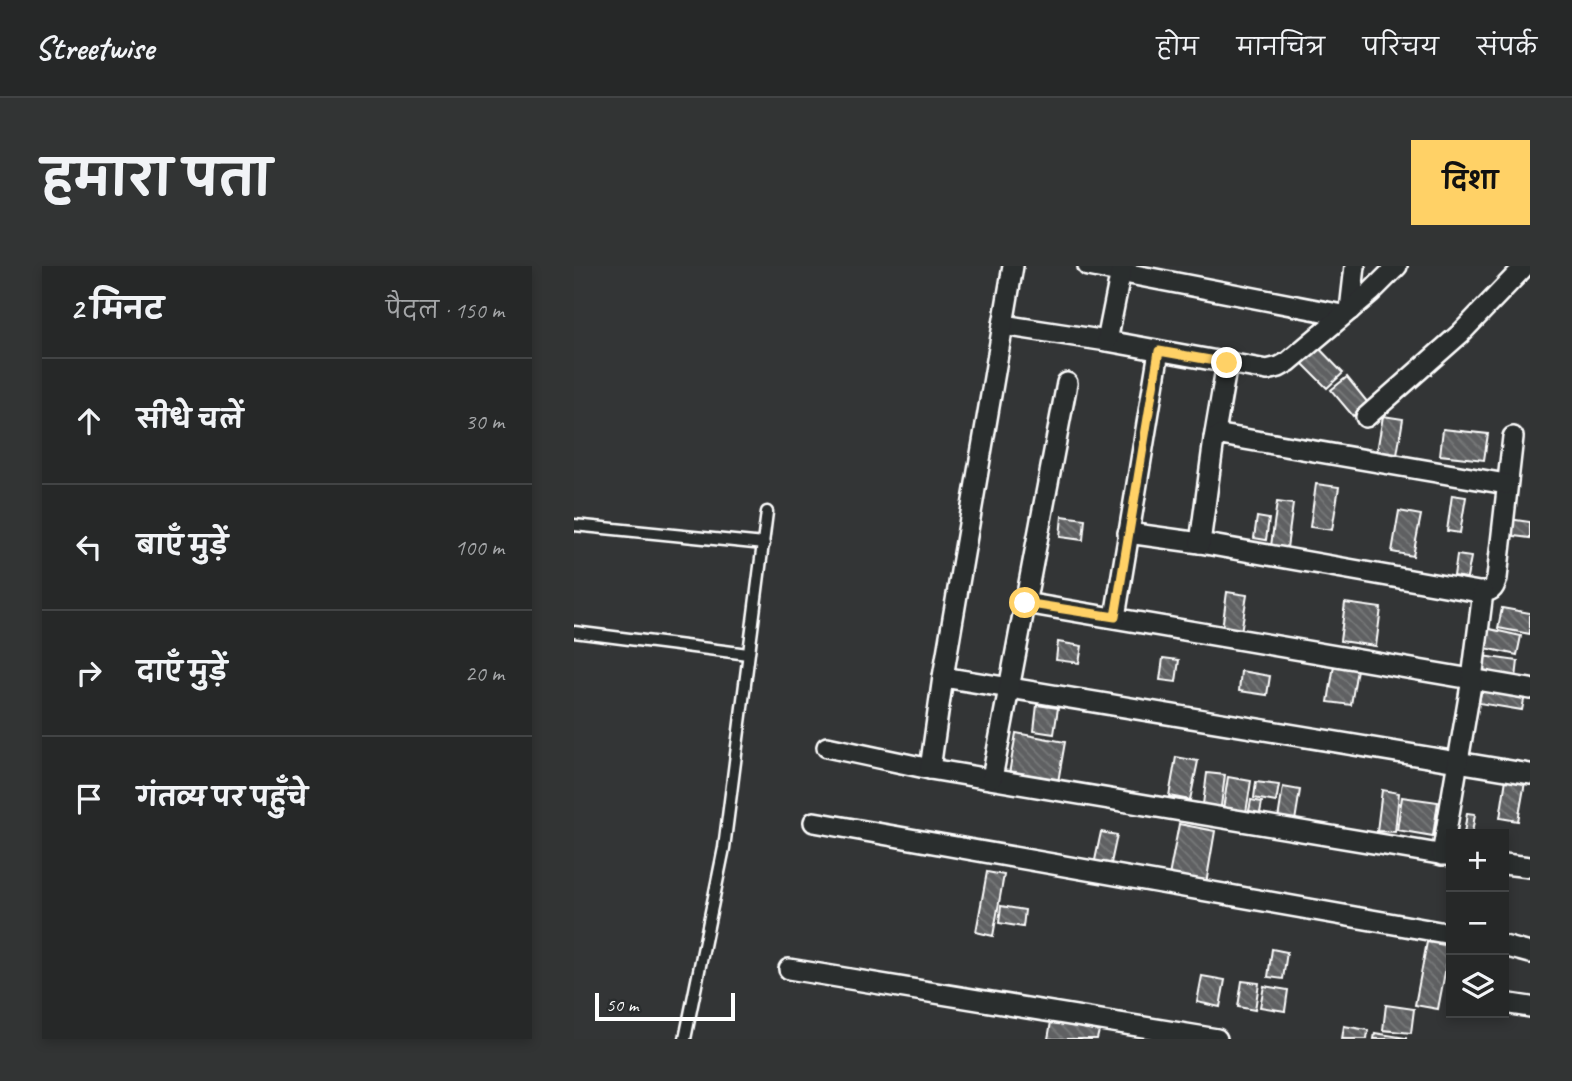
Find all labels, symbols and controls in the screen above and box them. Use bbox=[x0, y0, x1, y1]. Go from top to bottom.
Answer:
text: Streetwise bbox=[35, 27, 154, 69]
text: होम bbox=[1156, 32, 1199, 62]
text: मानचित्र bbox=[1237, 32, 1325, 62]
text: परिचय bbox=[1363, 32, 1439, 62]
text: संपर्क bbox=[1477, 32, 1537, 62]
button: दिशा bbox=[1411, 140, 1530, 225]
text: हमारा पता bbox=[42, 148, 272, 210]
text: 2 मिनट bbox=[70, 290, 164, 328]
text: पैदल · 150 m bbox=[386, 296, 504, 325]
route end bbox=[1211, 347, 1242, 378]
icon: ahead bbox=[70, 402, 108, 440]
text: सीधे चलें bbox=[137, 403, 243, 436]
text: 30 m bbox=[465, 407, 504, 436]
icon: left bbox=[70, 528, 108, 566]
text: बाएँ मुड़ें bbox=[137, 529, 228, 562]
text: 100 m bbox=[455, 533, 504, 562]
route start bbox=[1009, 587, 1040, 618]
icon: right bbox=[70, 654, 108, 692]
text: दाएँ मुड़ें bbox=[137, 655, 227, 688]
text: 20 m bbox=[465, 659, 504, 688]
icon: arrive bbox=[70, 780, 108, 818]
text: गंतव्य पर पहुँचे bbox=[137, 781, 308, 814]
map controls bbox=[1446, 829, 1509, 1018]
button: + bbox=[1446, 829, 1509, 892]
button: − bbox=[1446, 892, 1509, 955]
button: layers bbox=[1446, 955, 1509, 1018]
scale bar bbox=[595, 990, 735, 1022]
text: 50 m bbox=[606, 993, 638, 1017]

